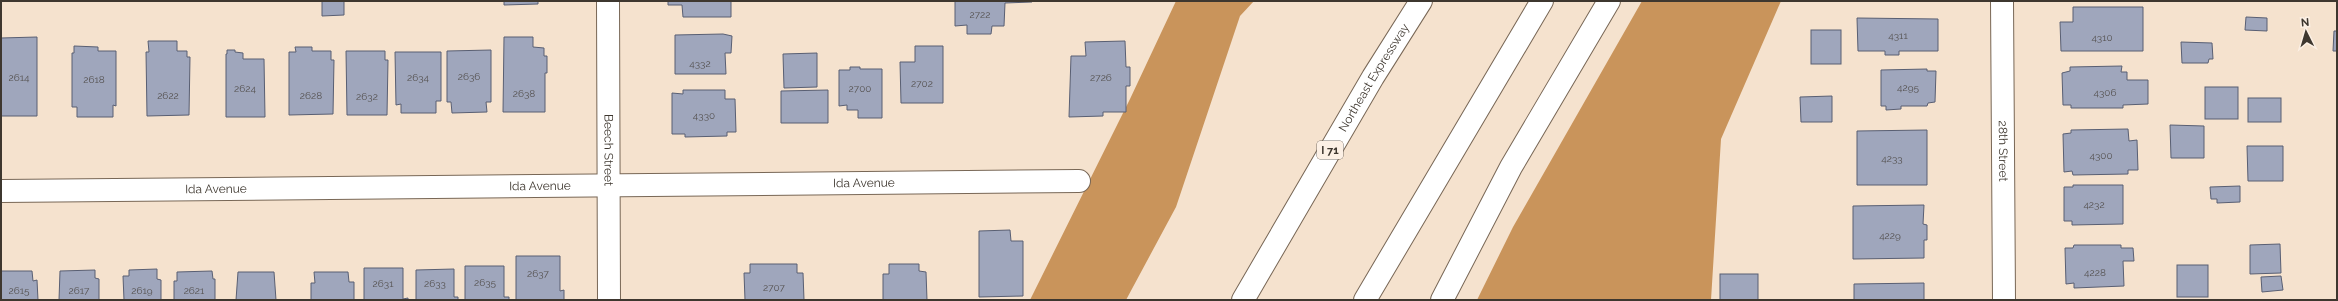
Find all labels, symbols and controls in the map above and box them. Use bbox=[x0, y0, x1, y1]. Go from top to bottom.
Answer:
house number: 2722 bbox=[970, 9, 990, 20]
north arrow bbox=[2286, 12, 2326, 52]
text: N bbox=[2300, 16, 2310, 29]
street label: Northeast Expressway bbox=[1336, 21, 1412, 134]
house number: 4311 bbox=[1888, 30, 1908, 41]
house number: 4310 bbox=[2091, 32, 2113, 43]
house number: 4332 bbox=[689, 58, 711, 69]
house number: 2636 bbox=[458, 71, 480, 82]
house number: 2614 bbox=[9, 72, 30, 83]
house number: 2634 bbox=[407, 72, 430, 83]
house number: 2726 bbox=[1090, 72, 1112, 83]
house number: 2618 bbox=[83, 74, 105, 85]
house number: 2702 bbox=[911, 78, 933, 89]
house number: 4295 bbox=[1897, 82, 1920, 93]
house number: 2624 bbox=[234, 83, 256, 94]
house number: 2700 bbox=[849, 83, 871, 94]
house number: 4306 bbox=[2094, 87, 2116, 98]
house number: 2638 bbox=[513, 88, 535, 99]
house number: 2622 bbox=[157, 90, 179, 101]
house number: 2628 bbox=[300, 90, 322, 101]
house number: 2632 bbox=[356, 91, 378, 102]
house number: 4330 bbox=[693, 110, 715, 121]
street label: Beech Street bbox=[601, 114, 616, 186]
street label: 28th Street bbox=[1996, 121, 2010, 181]
road number: I 71 bbox=[1317, 141, 1343, 159]
house number: 4300 bbox=[2089, 150, 2113, 161]
house number: 4233 bbox=[1881, 153, 1903, 164]
street label: Ida Avenue bbox=[833, 176, 895, 190]
street label: Ida Avenue bbox=[509, 179, 571, 193]
street label: Ida Avenue bbox=[185, 182, 247, 196]
house number: 4232 bbox=[2083, 199, 2105, 210]
house number: 4229 bbox=[1879, 230, 1901, 241]
house number: 4228 bbox=[2084, 267, 2106, 278]
house number: 2637 bbox=[527, 268, 550, 279]
house number: 2635 bbox=[474, 277, 497, 288]
house number: 2631 bbox=[373, 278, 394, 289]
house number: 2633 bbox=[424, 278, 446, 289]
house number: 2707 bbox=[763, 282, 786, 293]
house number: 2615 bbox=[9, 285, 30, 296]
house number: 2617 bbox=[69, 285, 90, 296]
house number: 2619 bbox=[131, 285, 153, 296]
house number: 2621 bbox=[184, 285, 205, 296]

